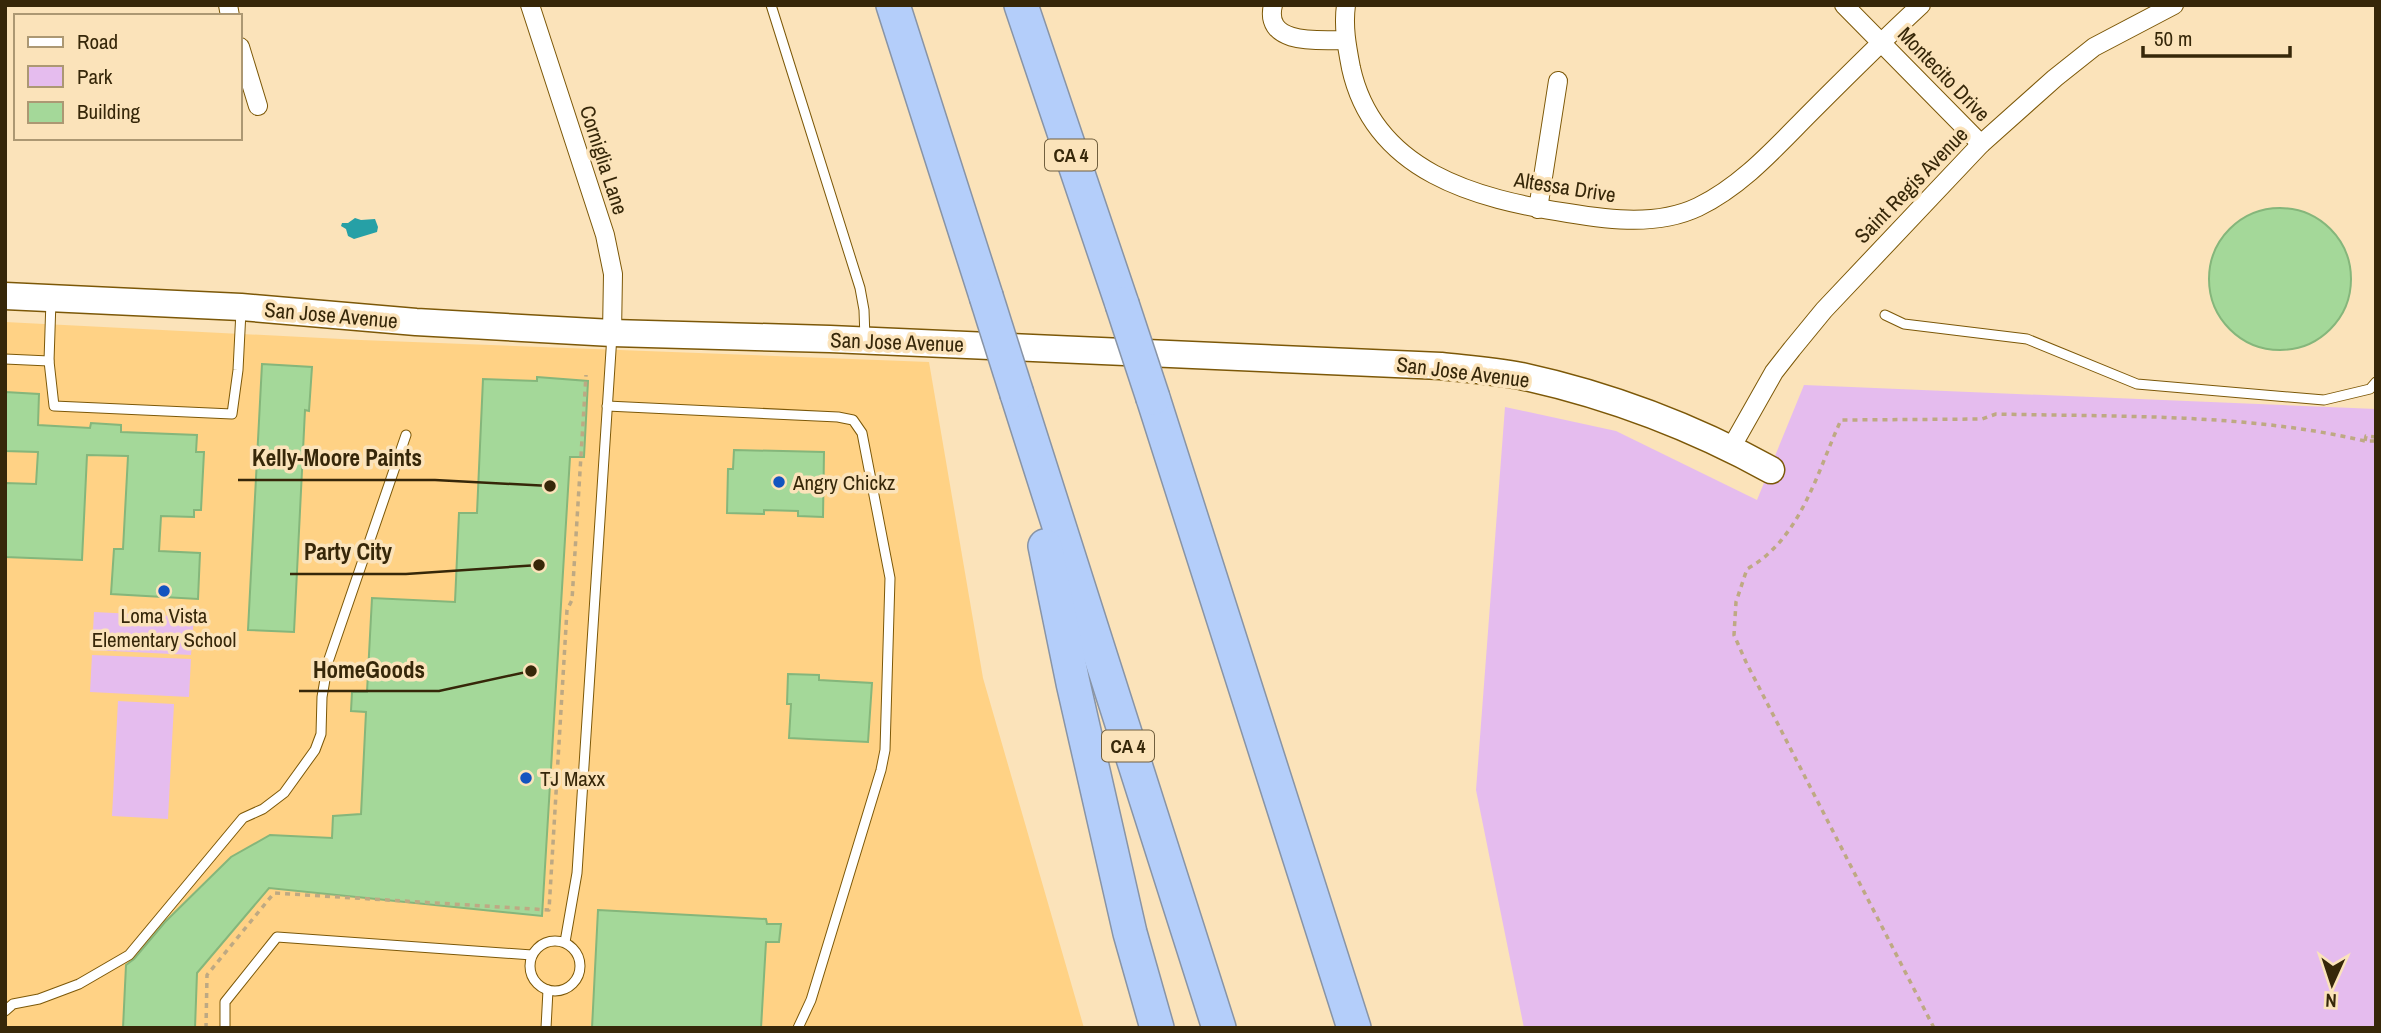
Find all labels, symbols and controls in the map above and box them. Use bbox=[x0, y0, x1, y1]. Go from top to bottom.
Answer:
legend bbox=[14, 14, 242, 140]
scale bar bbox=[2143, 14, 2290, 58]
street label: Montecito Drive bbox=[1891, 20, 1997, 128]
text: 50 m bbox=[2154, 24, 2192, 53]
text: Road bbox=[77, 27, 118, 56]
text: Park bbox=[77, 62, 113, 91]
text: Building bbox=[77, 97, 141, 126]
street label: Corniglia Lane bbox=[573, 102, 635, 218]
street label: Saint Regis Avenue bbox=[1848, 120, 1974, 250]
road number: CA 4 bbox=[1045, 140, 1097, 170]
street label: Altessa Drive bbox=[1511, 165, 1618, 209]
street label: San Jose Avenue bbox=[263, 295, 399, 335]
street label: San Jose Avenue bbox=[830, 325, 964, 359]
street label: San Jose Avenue bbox=[1395, 349, 1531, 395]
callout: Kelly-Moore Paints bbox=[238, 436, 435, 480]
text: Kelly-Moore Paints bbox=[252, 442, 422, 473]
place label: Angry Chickz bbox=[792, 468, 896, 497]
marker: Angry Chickz bbox=[771, 474, 787, 490]
callout: Party City bbox=[290, 530, 406, 574]
text: Party City bbox=[304, 536, 393, 567]
marker: Loma Vista Elementary School bbox=[156, 583, 172, 599]
place label: Loma Vista Elementary School bbox=[92, 601, 236, 654]
callout: HomeGoods bbox=[299, 647, 439, 691]
text: HomeGoods bbox=[313, 654, 425, 685]
road number: CA 4 bbox=[1102, 730, 1154, 762]
place label: TJ Maxx bbox=[540, 764, 605, 793]
marker: TJ Maxx bbox=[518, 770, 534, 786]
north arrow bbox=[2297, 949, 2367, 1019]
text: N bbox=[2325, 988, 2337, 1014]

